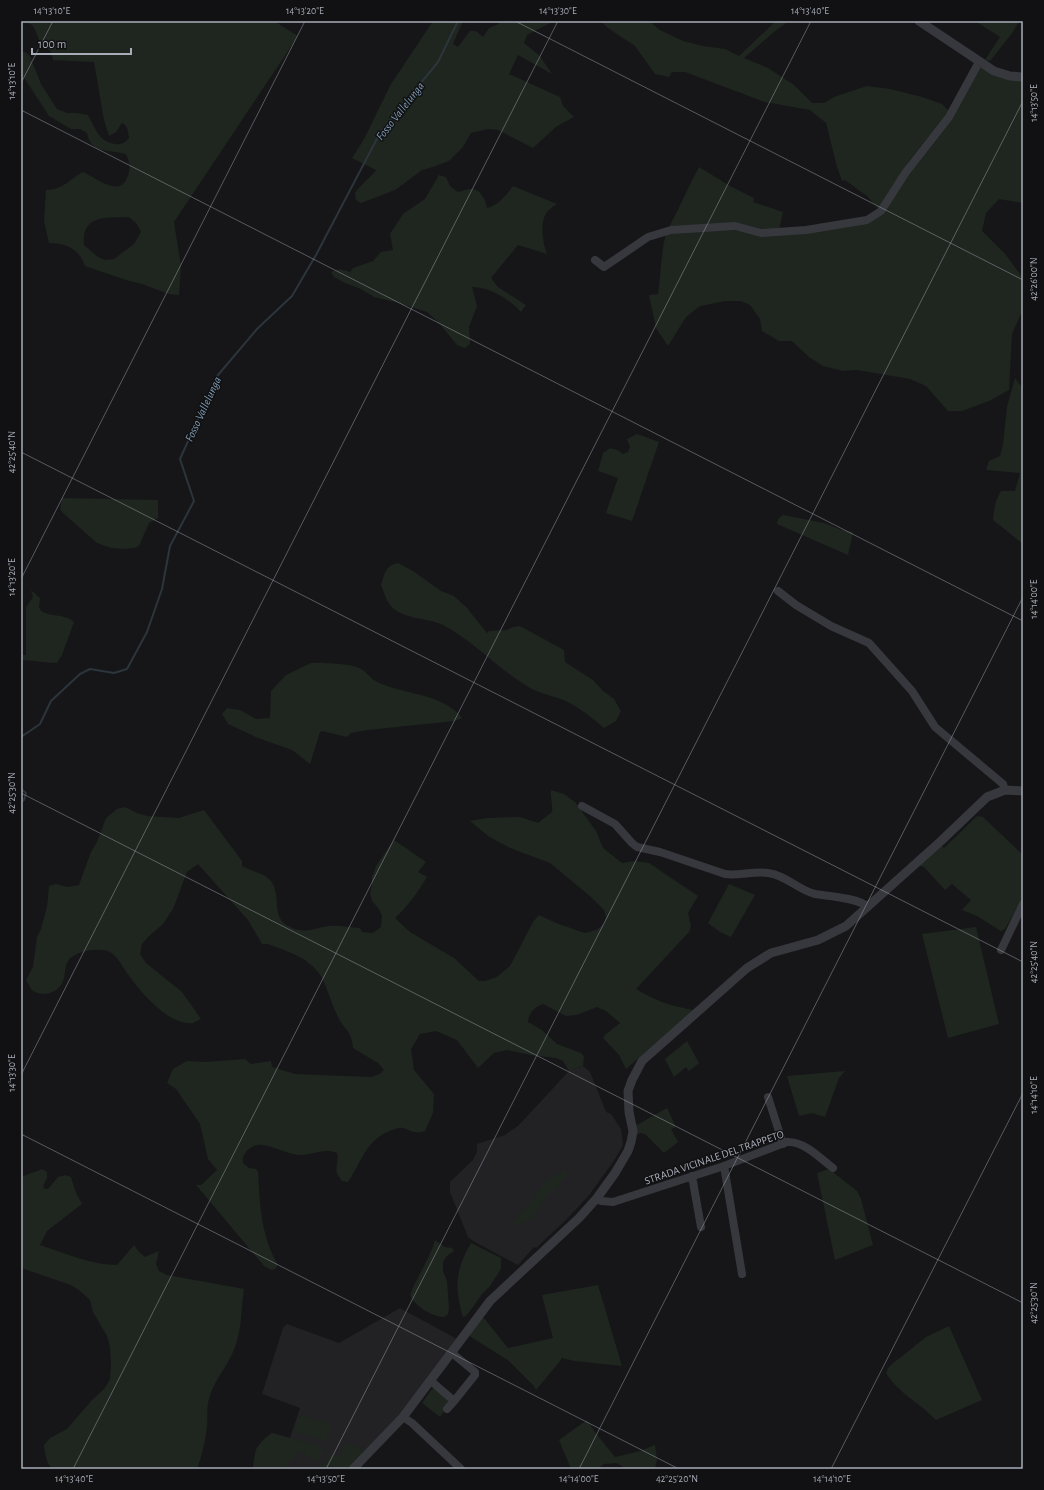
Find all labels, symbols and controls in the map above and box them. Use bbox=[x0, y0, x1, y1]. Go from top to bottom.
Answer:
text: 14°13'10"E bbox=[34, 6, 71, 16]
text: 14°13'20"E bbox=[286, 6, 324, 16]
text: 14°13'30"E bbox=[539, 6, 577, 16]
text: 14°13'40"E bbox=[791, 6, 829, 16]
scale bar bbox=[32, 30, 131, 56]
text: 100 m bbox=[38, 38, 66, 50]
text: 14°13'10"E bbox=[7, 62, 17, 99]
water label: Fosso Vallelunga bbox=[374, 80, 426, 142]
text: 14°13'50"E bbox=[1029, 84, 1039, 122]
text: 42°26'00"N bbox=[1029, 257, 1039, 301]
water label: Fosso Vallelunga bbox=[183, 375, 223, 443]
text: 42°25'40"N bbox=[7, 431, 17, 473]
text: 14°13'20"E bbox=[7, 558, 17, 596]
text: 14°14'00"E bbox=[1029, 579, 1039, 619]
text: 42°25'30"N bbox=[7, 772, 17, 814]
text: 42°25'40"N bbox=[1029, 941, 1039, 983]
text: 14°13'30"E bbox=[7, 1054, 17, 1092]
text: 14°14'10"E bbox=[1029, 1076, 1039, 1114]
street label: STRADA VICINALE DEL TRAPPETO bbox=[643, 1128, 785, 1187]
text: 42°25'30"N bbox=[1029, 1282, 1039, 1324]
text: 14°13'40"E bbox=[55, 1474, 93, 1484]
text: 14°13'50"E bbox=[307, 1474, 345, 1484]
text: 14°14'00"E bbox=[559, 1474, 599, 1484]
text: 42°25'20"N bbox=[656, 1474, 698, 1484]
text: 14°14'10"E bbox=[813, 1474, 851, 1484]

